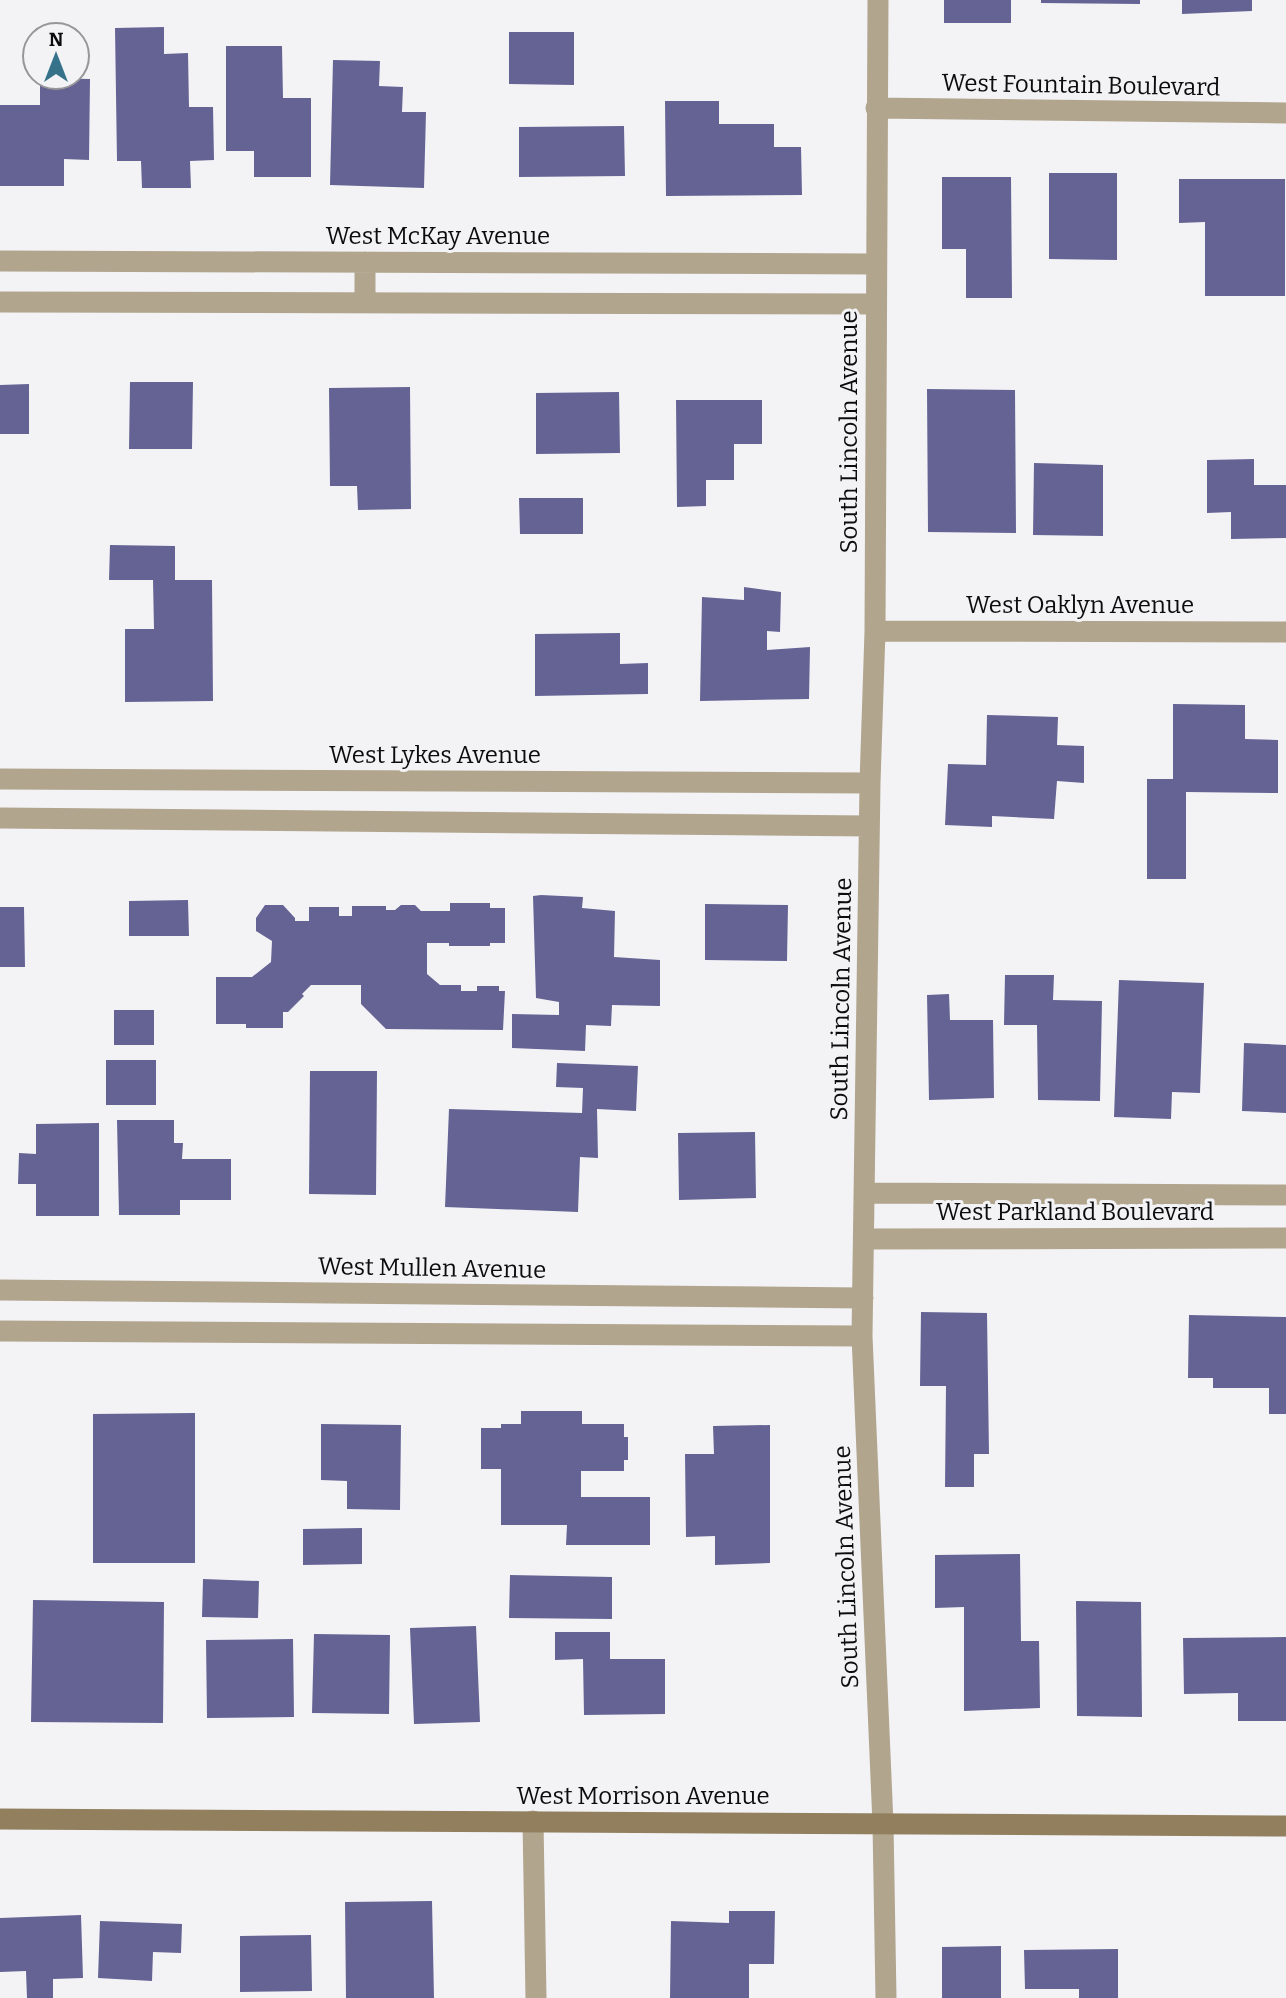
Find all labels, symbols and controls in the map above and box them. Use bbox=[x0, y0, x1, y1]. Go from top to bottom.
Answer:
north arrow bbox=[21, 21, 91, 91]
text: N bbox=[49, 28, 64, 51]
street label: West Fountain Boulevard bbox=[941, 69, 1221, 101]
street label: West McKay Avenue bbox=[326, 222, 550, 250]
street label: South Lincoln Avenue bbox=[835, 310, 863, 554]
street label: West Oaklyn Avenue bbox=[966, 591, 1194, 619]
street label: West Lykes Avenue bbox=[329, 741, 541, 769]
street label: South Lincoln Avenue bbox=[825, 877, 857, 1121]
street label: West Parkland Boulevard bbox=[936, 1198, 1214, 1226]
street label: West Mullen Avenue bbox=[318, 1252, 546, 1284]
street label: South Lincoln Avenue bbox=[828, 1445, 864, 1689]
street label: West Morrison Avenue bbox=[516, 1782, 770, 1810]

